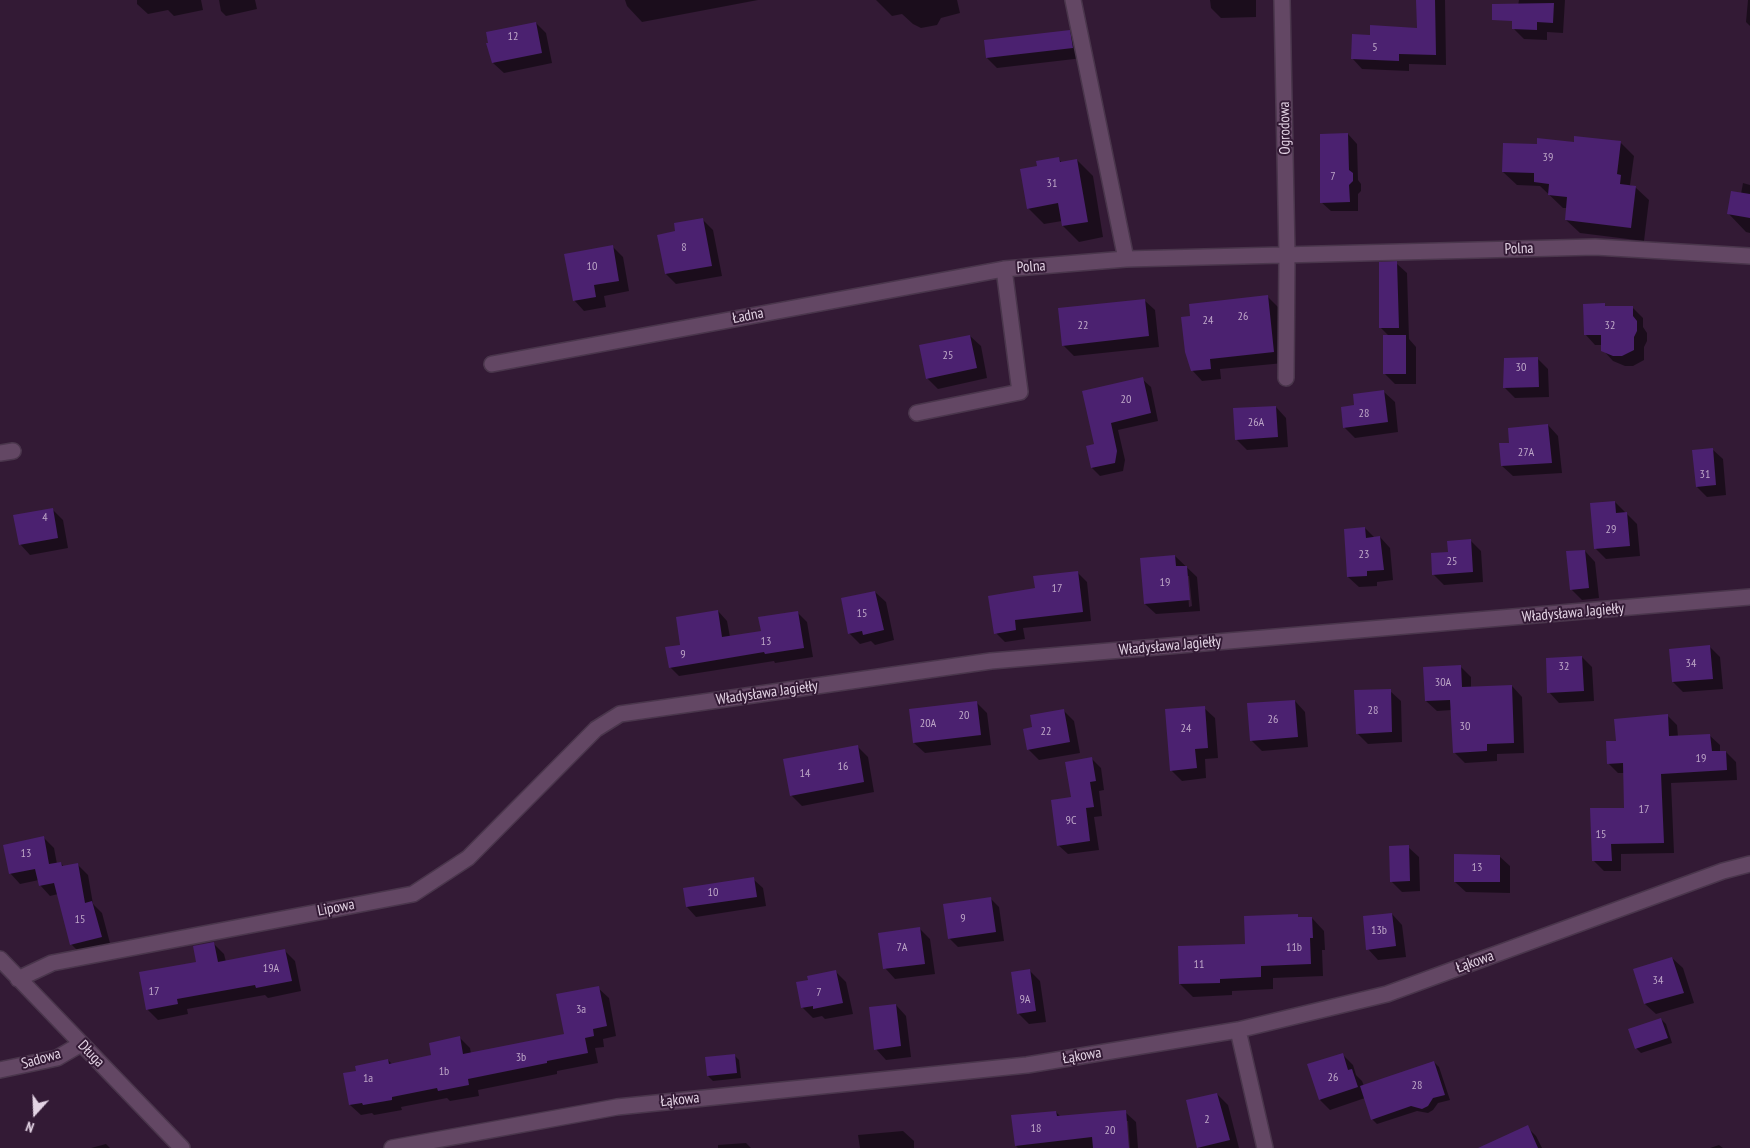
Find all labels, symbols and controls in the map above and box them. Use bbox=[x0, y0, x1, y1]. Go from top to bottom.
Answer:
house number: 12 bbox=[508, 30, 518, 44]
house number: 5 bbox=[1372, 41, 1378, 55]
street label: Ogrodowa bbox=[1276, 101, 1294, 155]
house number: 39 bbox=[1543, 151, 1553, 165]
house number: 7 bbox=[1330, 170, 1336, 184]
house number: 31 bbox=[1047, 177, 1057, 191]
street label: Polna bbox=[1504, 240, 1534, 258]
house number: 8 bbox=[681, 241, 687, 255]
street label: Polna bbox=[1016, 257, 1046, 277]
house number: 10 bbox=[587, 260, 597, 274]
street label: Ładna bbox=[731, 304, 765, 328]
house number: 26 bbox=[1238, 310, 1248, 324]
house number: 24 bbox=[1203, 314, 1213, 328]
house number: 22 bbox=[1078, 319, 1088, 333]
house number: 32 bbox=[1605, 319, 1615, 333]
house number: 25 bbox=[943, 349, 953, 363]
house number: 30 bbox=[1516, 361, 1526, 375]
house number: 20 bbox=[1121, 393, 1131, 407]
house number: 28 bbox=[1359, 407, 1369, 421]
house number: 26A bbox=[1248, 416, 1264, 430]
house number: 27A bbox=[1518, 446, 1534, 460]
house number: 31 bbox=[1700, 468, 1710, 482]
house number: 4 bbox=[42, 511, 48, 525]
house number: 29 bbox=[1606, 523, 1616, 537]
house number: 23 bbox=[1359, 548, 1369, 562]
house number: 25 bbox=[1447, 555, 1457, 569]
house number: 19 bbox=[1160, 576, 1170, 590]
house number: 17 bbox=[1052, 582, 1062, 596]
street label: Władysława Jagiełły bbox=[1521, 600, 1625, 626]
house number: 15 bbox=[857, 607, 867, 621]
street label: Władysława Jagiełły bbox=[1118, 633, 1222, 659]
house number: 13 bbox=[761, 635, 771, 649]
house number: 9 bbox=[680, 648, 686, 662]
house number: 34 bbox=[1686, 657, 1696, 671]
house number: 32 bbox=[1559, 660, 1569, 674]
house number: 30A bbox=[1435, 676, 1451, 690]
street label: Władysława Jagiełły bbox=[715, 677, 819, 709]
house number: 28 bbox=[1368, 704, 1378, 718]
house number: 20 bbox=[959, 709, 969, 723]
house number: 26 bbox=[1268, 713, 1278, 727]
house number: 20A bbox=[920, 717, 936, 731]
house number: 30 bbox=[1460, 720, 1470, 734]
house number: 24 bbox=[1181, 722, 1191, 736]
house number: 22 bbox=[1041, 725, 1051, 739]
house number: 19 bbox=[1696, 752, 1706, 766]
house number: 16 bbox=[838, 760, 848, 774]
house number: 14 bbox=[800, 767, 810, 781]
house number: 17 bbox=[1639, 803, 1649, 817]
house number: 9C bbox=[1066, 814, 1076, 828]
house number: 15 bbox=[1596, 828, 1606, 842]
house number: 13 bbox=[21, 847, 31, 861]
house number: 13 bbox=[1472, 861, 1482, 875]
house number: 10 bbox=[708, 886, 718, 900]
street label: Lipowa bbox=[316, 896, 356, 920]
house number: 9 bbox=[960, 912, 966, 926]
house number: 15 bbox=[75, 913, 85, 927]
house number: 13b bbox=[1371, 924, 1387, 938]
house number: 7A bbox=[897, 941, 907, 955]
house number: 11b bbox=[1286, 941, 1302, 955]
street label: Łąkowa bbox=[1454, 947, 1496, 977]
house number: 11 bbox=[1194, 958, 1204, 972]
house number: 19A bbox=[263, 962, 279, 976]
house number: 34 bbox=[1653, 974, 1663, 988]
house number: 17 bbox=[149, 985, 159, 999]
house number: 7 bbox=[816, 986, 822, 1000]
house number: 9A bbox=[1019, 993, 1031, 1007]
house number: 3a bbox=[576, 1003, 586, 1017]
street label: Długa bbox=[74, 1037, 108, 1071]
street label: Łąkowa bbox=[1061, 1044, 1103, 1068]
street label: Sadowa bbox=[19, 1045, 63, 1073]
house number: 3b bbox=[516, 1051, 526, 1065]
house number: 1b bbox=[439, 1065, 449, 1079]
house number: 26 bbox=[1328, 1071, 1338, 1085]
house number: 1a bbox=[363, 1072, 373, 1086]
house number: 28 bbox=[1412, 1079, 1422, 1093]
north arrow bbox=[10, 1088, 60, 1138]
street label: Łąkowa bbox=[660, 1089, 700, 1111]
house number: 2 bbox=[1204, 1113, 1210, 1127]
text: N bbox=[23, 1117, 37, 1137]
house number: 18 bbox=[1031, 1122, 1041, 1136]
house number: 20 bbox=[1105, 1124, 1115, 1138]

